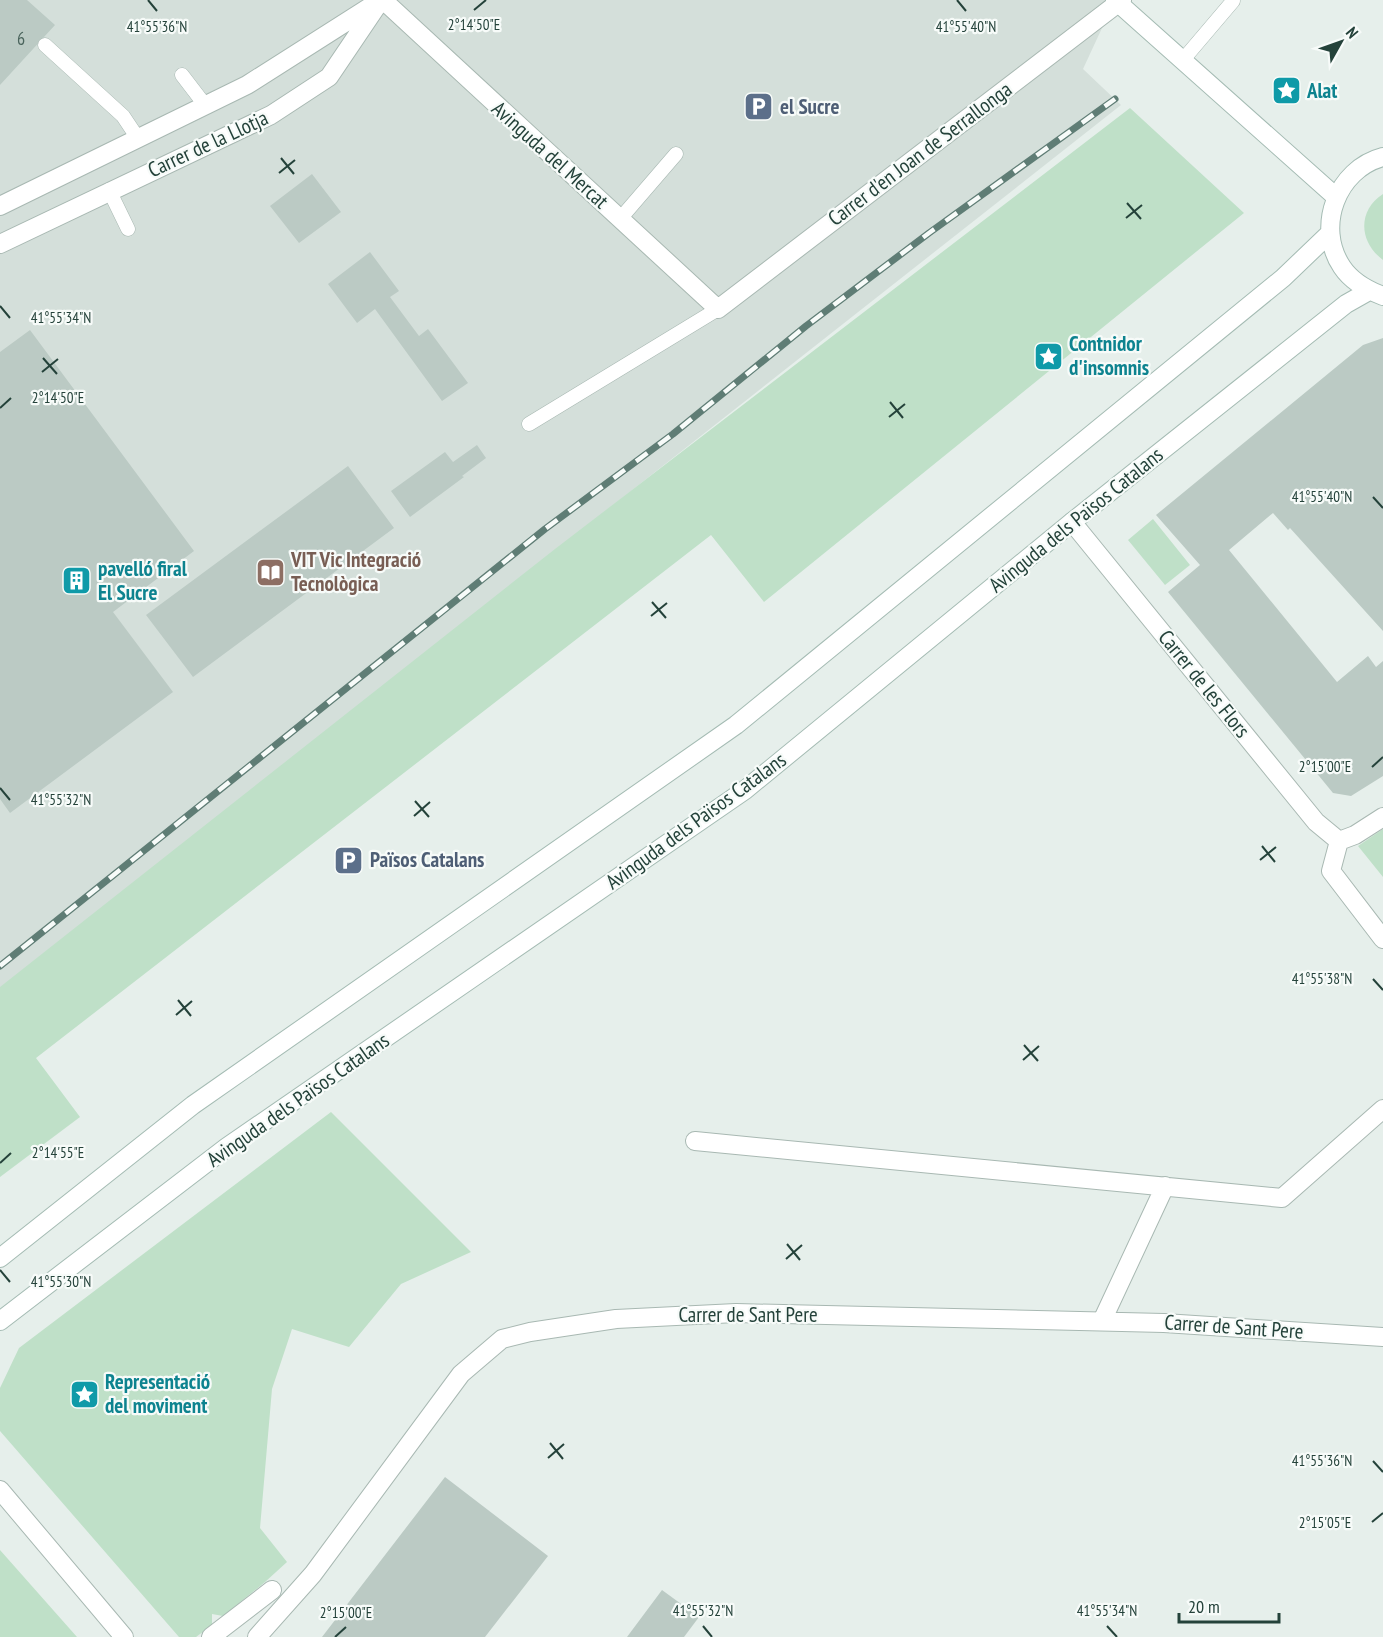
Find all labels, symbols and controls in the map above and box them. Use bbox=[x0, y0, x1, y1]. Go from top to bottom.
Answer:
north arrow bbox=[1311, 12, 1371, 72]
text: 2°14'50"E bbox=[448, 15, 500, 34]
text: 41°55'36"N bbox=[127, 17, 187, 36]
text: 41°55'40"N bbox=[936, 17, 996, 36]
text: N bbox=[1342, 23, 1363, 42]
house number: 6 bbox=[17, 27, 25, 50]
place icon: Alat bbox=[1270, 75, 1302, 107]
street label: Carrer d'en Joan de Serrallonga bbox=[822, 76, 1017, 232]
place label: Alat bbox=[1306, 77, 1337, 104]
parking icon: el Sucre bbox=[743, 91, 775, 123]
place label: el Sucre bbox=[780, 93, 839, 120]
street label: Avinguda del Mercat bbox=[486, 95, 614, 214]
street label: Carrer de la Llotja bbox=[143, 104, 272, 183]
text: 41°55'34"N bbox=[31, 308, 91, 327]
place label: Contnidor d'insomnis bbox=[1069, 330, 1149, 381]
place icon: Contnidor d'insomnis bbox=[1032, 340, 1064, 372]
text: 2°14'50"E bbox=[32, 388, 84, 407]
street label: Avinguda dels Països Catalans bbox=[983, 441, 1168, 598]
text: 41°55'40"N bbox=[1292, 487, 1352, 506]
place label: VIT Vic Integració Tecnològica bbox=[290, 546, 421, 597]
place label: pavelló firal El Sucre bbox=[98, 555, 188, 606]
library icon: VIT Vic Integració Tecnològica bbox=[254, 556, 286, 588]
building icon: pavelló firal El Sucre bbox=[61, 565, 93, 597]
street label: Carrer de les Flors bbox=[1153, 624, 1256, 743]
street label: Avinguda dels Països Catalans bbox=[600, 746, 791, 895]
text: 2°15'00"E bbox=[1299, 757, 1351, 776]
text: 41°55'32"N bbox=[31, 790, 91, 809]
parking icon: Països Catalans bbox=[333, 844, 365, 876]
place label: Països Catalans bbox=[370, 846, 484, 873]
text: 41°55'38"N bbox=[1292, 969, 1352, 988]
street label: Avinguda dels Països Catalans bbox=[201, 1026, 394, 1173]
text: 2°14'55"E bbox=[32, 1143, 84, 1162]
text: 41°55'30"N bbox=[31, 1272, 91, 1291]
street label: Carrer de Sant Pere bbox=[678, 1301, 818, 1328]
street label: Carrer de Sant Pere bbox=[1164, 1308, 1304, 1345]
place label: Representació del moviment bbox=[105, 1368, 210, 1419]
place icon: Representació del moviment bbox=[68, 1378, 100, 1410]
text: 41°55'36"N bbox=[1292, 1451, 1352, 1470]
text: 2°15'05"E bbox=[1299, 1513, 1351, 1532]
scale bar bbox=[1179, 1586, 1280, 1624]
text: 20 m bbox=[1188, 1595, 1220, 1618]
text: 41°55'32"N bbox=[673, 1601, 733, 1620]
text: 41°55'34"N bbox=[1077, 1601, 1137, 1620]
text: 2°15'00"E bbox=[320, 1603, 372, 1622]

